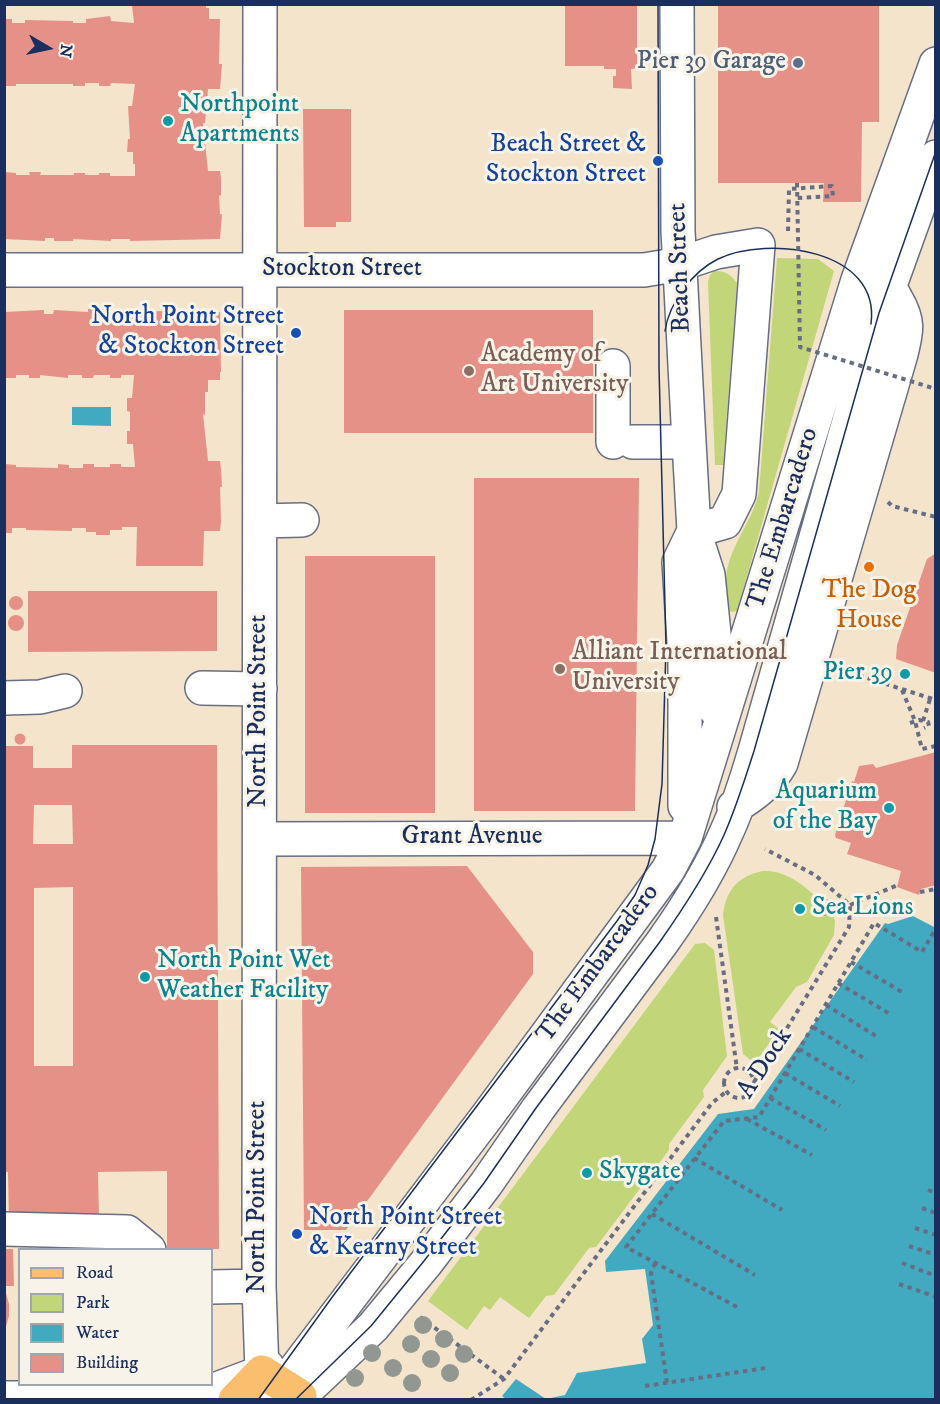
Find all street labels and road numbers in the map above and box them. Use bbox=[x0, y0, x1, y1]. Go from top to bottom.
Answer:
street label: Beach Street bbox=[663, 202, 699, 334]
street label: Stockton Street bbox=[262, 254, 422, 286]
street label: The Embarcadero bbox=[742, 424, 826, 614]
street label: North Point Street bbox=[244, 614, 276, 808]
street label: Grant Avenue bbox=[401, 822, 543, 854]
street label: The Embarcadero bbox=[531, 879, 667, 1049]
street label: A Dock bbox=[732, 1023, 800, 1105]
street label: North Point Street bbox=[243, 1100, 275, 1294]

